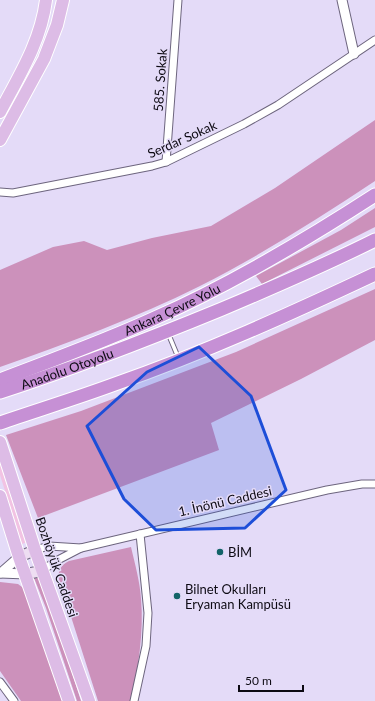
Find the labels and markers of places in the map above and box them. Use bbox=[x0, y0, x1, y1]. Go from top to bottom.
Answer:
place label: BİM bbox=[228, 544, 252, 560]
marker: BİM bbox=[215, 547, 225, 557]
place label: Bilnet Okulları Eryaman Kampüsü bbox=[185, 581, 291, 612]
marker: Bilnet Okulları Eryaman Kampüsü bbox=[172, 591, 182, 601]

